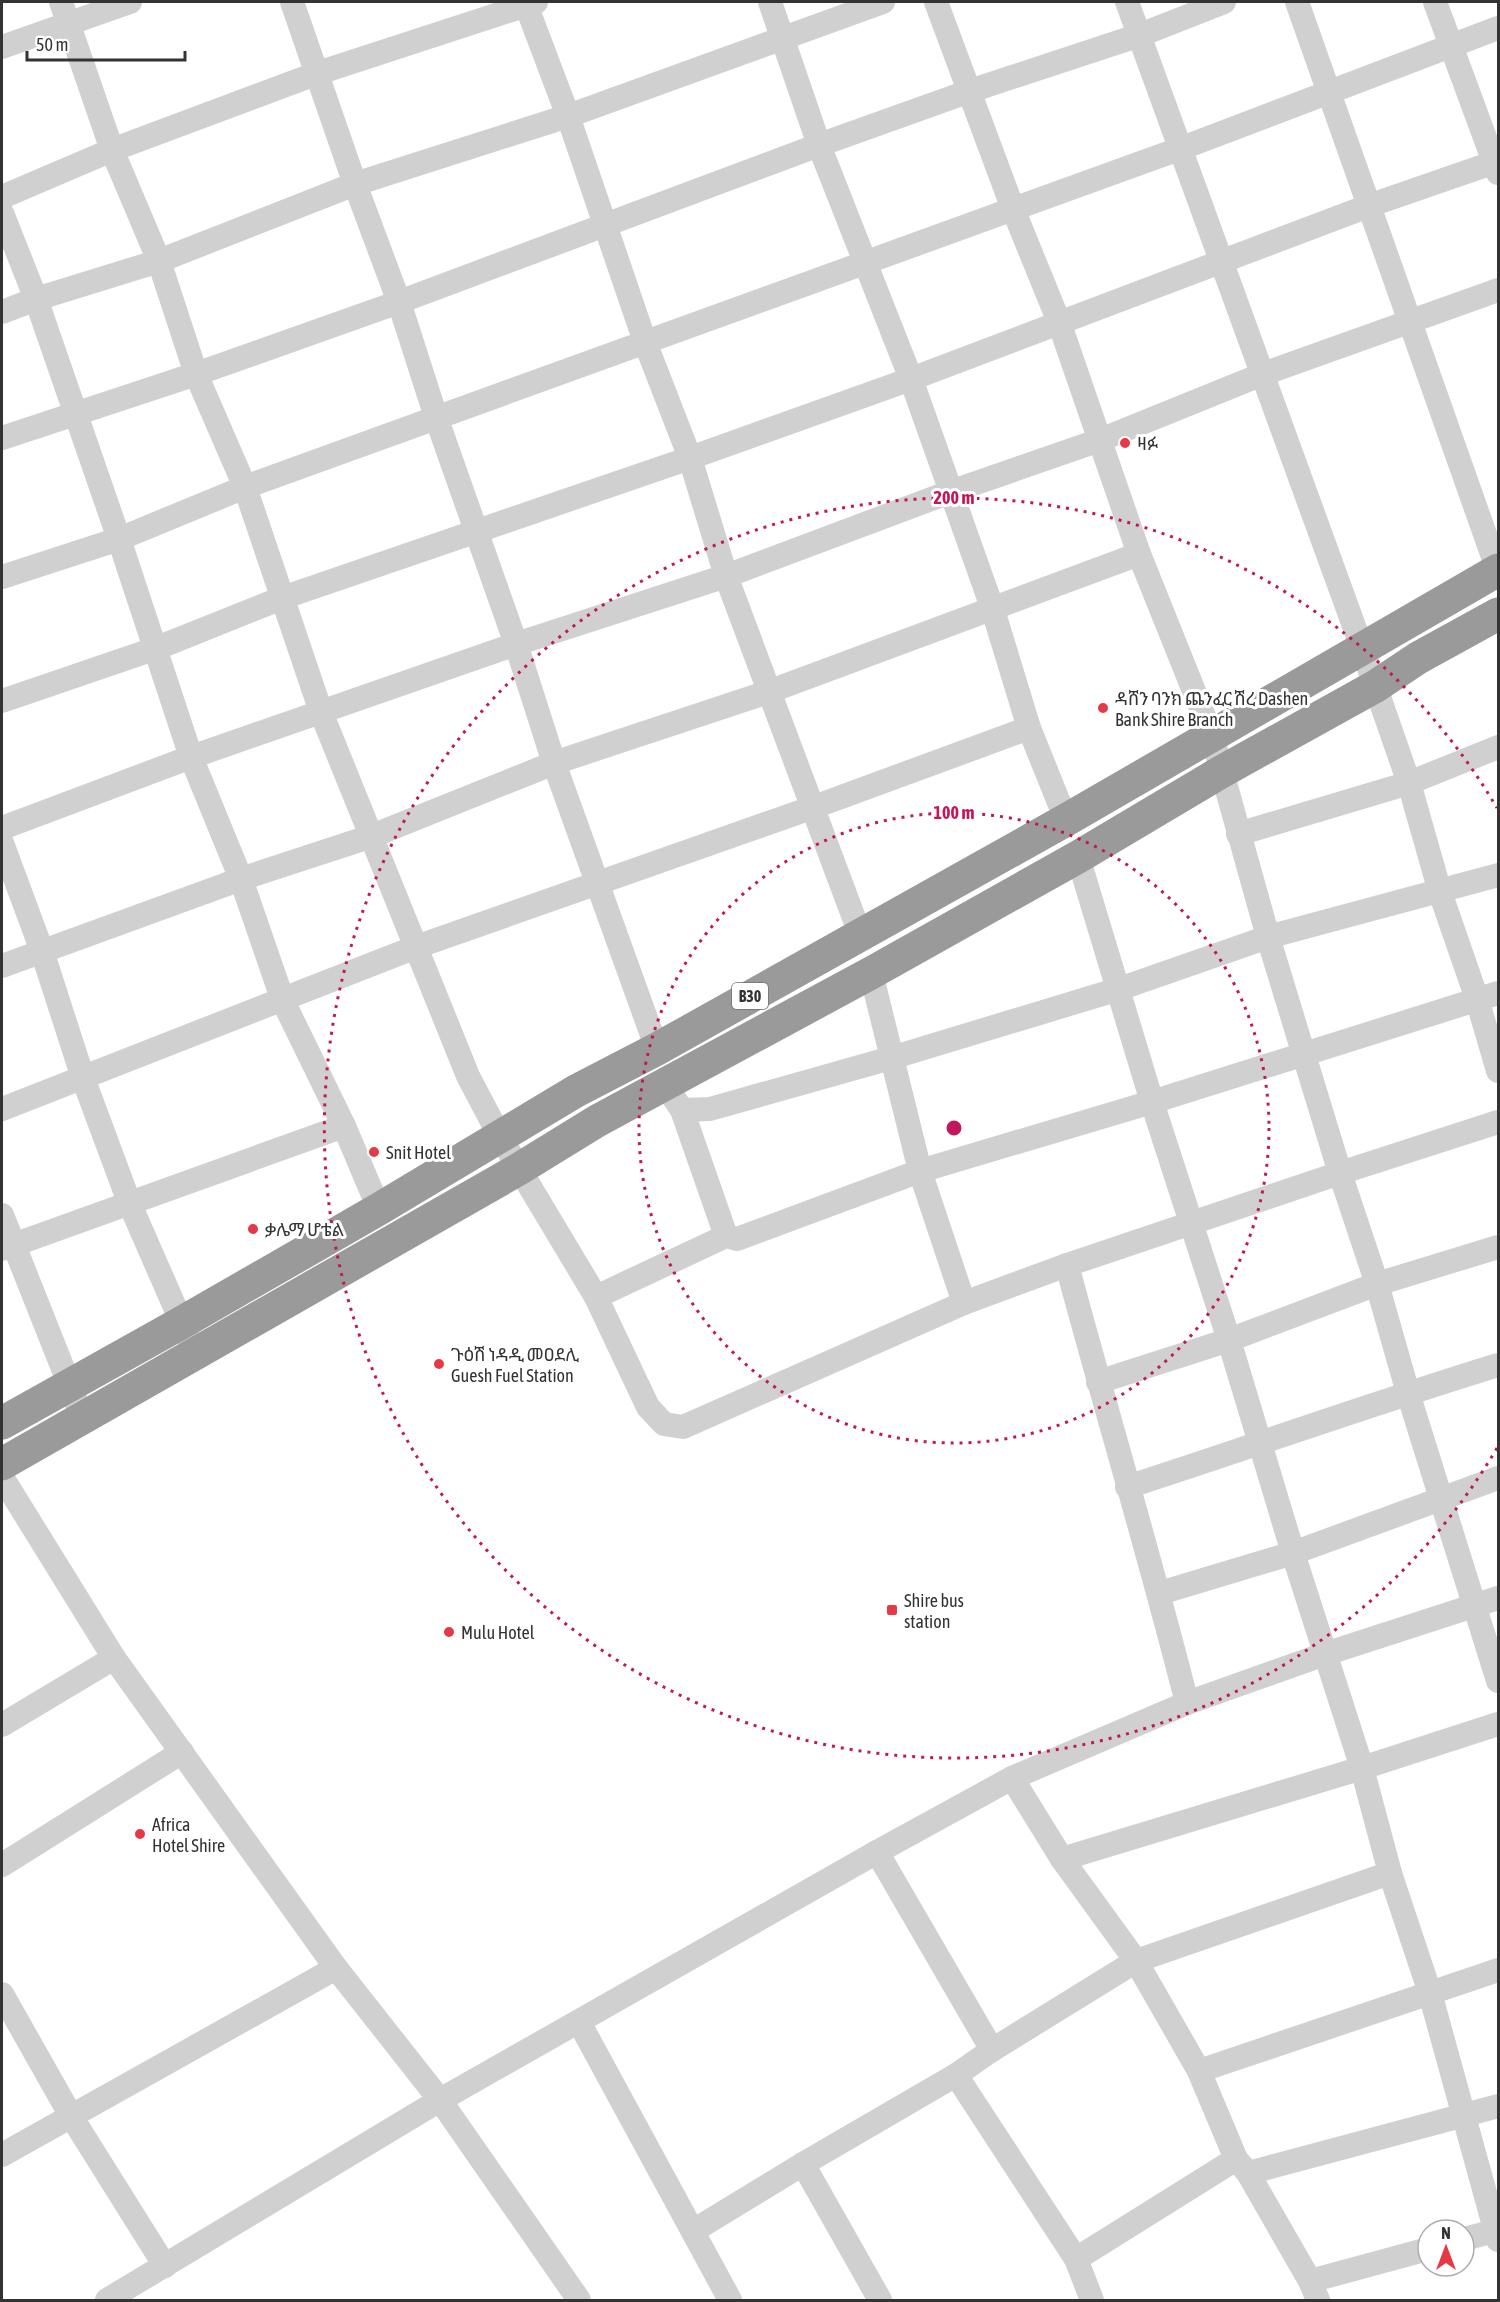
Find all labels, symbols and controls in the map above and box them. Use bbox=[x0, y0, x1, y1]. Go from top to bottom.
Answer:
scale bar bbox=[27, 24, 184, 62]
text: 50 m bbox=[36, 34, 68, 55]
place label: ዛፉ bbox=[1137, 433, 1158, 454]
marker: ዛፉ bbox=[1118, 436, 1132, 450]
text: 200 m bbox=[934, 487, 974, 508]
place label: ዳሸን ባንክ ጨንፈር ሽረ Dashen Bank Shire Branch bbox=[1115, 688, 1308, 730]
marker: ዳሸን ባንክ ጨንፈር ሽረ Dashen Bank Shire Branch bbox=[1096, 701, 1110, 715]
text: 100 m bbox=[934, 802, 974, 823]
road number: B30 bbox=[732, 983, 768, 1009]
centre of rings bbox=[944, 1118, 964, 1138]
place label: Snit Hotel bbox=[386, 1142, 451, 1163]
marker: Snit Hotel bbox=[367, 1145, 381, 1159]
place label: ቃሌማ ሆቴል bbox=[265, 1219, 344, 1240]
marker: ቃሌማ ሆቴል bbox=[246, 1222, 260, 1236]
place label: ጉዕሽ ነዳዲ መዐደሊ Guesh Fuel Station bbox=[451, 1344, 580, 1386]
marker: ጉዕሽ ነዳዲ መዐደሊ Guesh Fuel Station bbox=[432, 1357, 446, 1371]
place label: Shire bus station bbox=[904, 1590, 964, 1632]
marker: Shire bus station bbox=[885, 1603, 899, 1617]
place label: Mulu Hotel bbox=[461, 1622, 535, 1643]
marker: Mulu Hotel bbox=[442, 1625, 456, 1639]
place label: Africa Hotel Shire bbox=[152, 1814, 225, 1856]
marker: Africa Hotel Shire bbox=[133, 1827, 147, 1841]
north arrow bbox=[1416, 2218, 1476, 2278]
text: N bbox=[1441, 2224, 1451, 2242]

